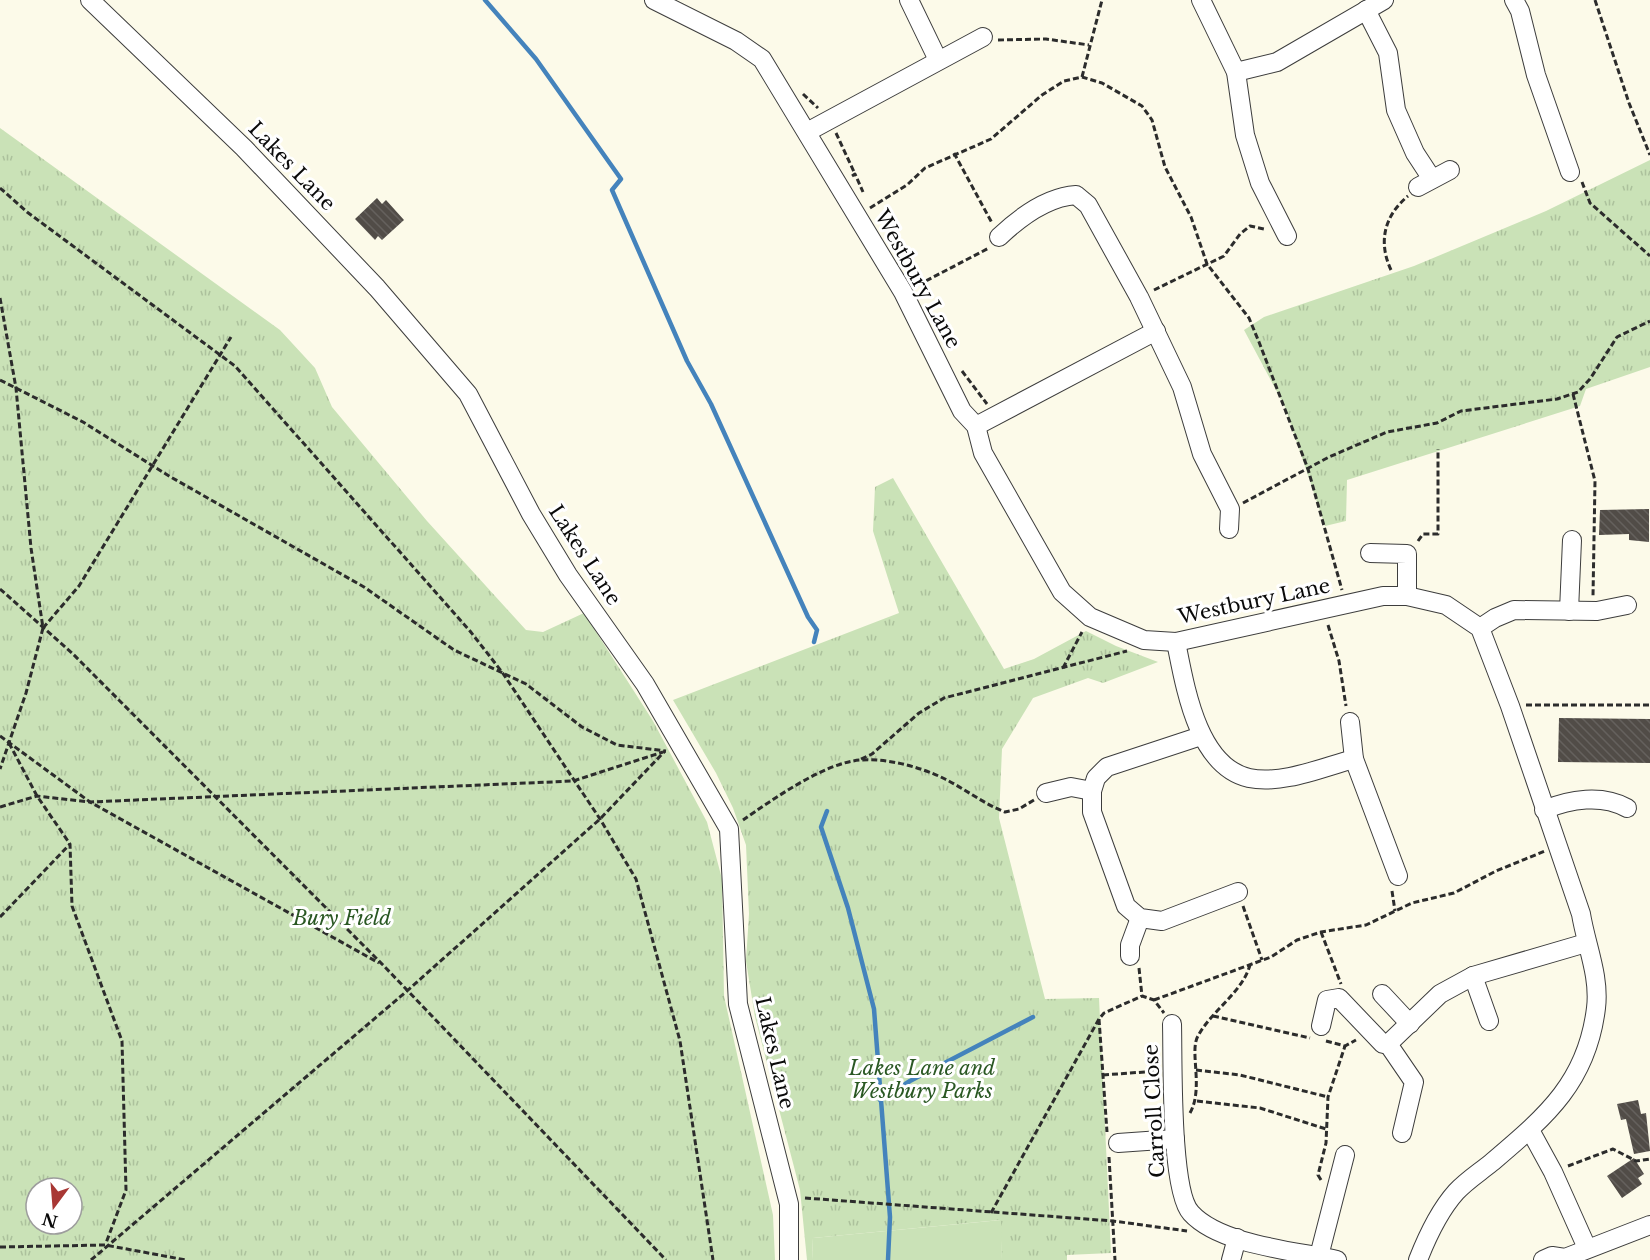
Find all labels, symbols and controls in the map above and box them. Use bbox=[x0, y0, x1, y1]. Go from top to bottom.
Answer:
street label: Lakes Lane bbox=[244, 117, 340, 215]
street label: Westbury Lane bbox=[869, 205, 966, 353]
street label: Lakes Lane bbox=[544, 501, 626, 609]
street label: Westbury Lane bbox=[1175, 573, 1332, 629]
park label: Bury Field bbox=[292, 906, 391, 930]
street label: Lakes Lane bbox=[750, 995, 800, 1111]
street label: Carroll Close bbox=[1139, 1043, 1169, 1179]
park label: Lakes Lane and Westbury Parks bbox=[848, 1056, 995, 1103]
north arrow bbox=[24, 1176, 84, 1236]
text: N bbox=[40, 1209, 60, 1232]

